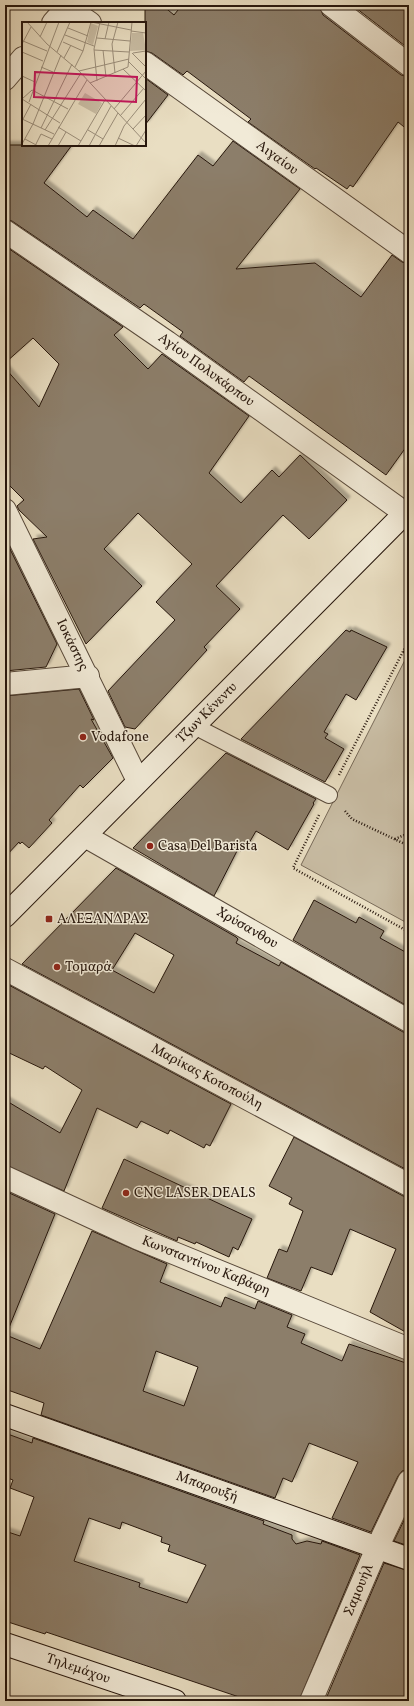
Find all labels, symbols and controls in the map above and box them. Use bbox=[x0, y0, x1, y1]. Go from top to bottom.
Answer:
inset map bbox=[22, 22, 146, 146]
street label: Αιγαίου bbox=[252, 136, 302, 180]
street label: Αγίου Πολυκάρπου bbox=[154, 329, 258, 412]
street label: Ιοκάστης bbox=[51, 616, 93, 674]
street label: Τζων Κένεντυ bbox=[172, 678, 242, 748]
place label: Vodafone bbox=[91, 728, 149, 747]
marker: Vodafone bbox=[78, 732, 88, 742]
place label: Casa Del Barista bbox=[158, 837, 257, 856]
marker: Casa Del Barista bbox=[145, 841, 155, 851]
street label: Χρύσανθου bbox=[213, 903, 282, 953]
place label: ΑΛΕΞΑΝΔΡΑΣ bbox=[57, 910, 148, 929]
marker: ΑΛΕΞΑΝΔΡΑΣ bbox=[44, 914, 54, 924]
place label: Τομαρά bbox=[65, 958, 112, 977]
marker: Τομαρά bbox=[52, 962, 62, 972]
street label: Μαρίκας Κοτοπούλη bbox=[148, 1039, 266, 1115]
place label: CNC LASER DEALS bbox=[134, 1184, 256, 1203]
marker: CNC LASER DEALS bbox=[121, 1188, 131, 1198]
street label: Κωνσταντίνου Καβάφη bbox=[139, 1231, 273, 1301]
street label: Μπαρουξή bbox=[173, 1467, 241, 1507]
street label: Σαμουήλ bbox=[340, 1561, 379, 1619]
street label: Τηλεμάχου bbox=[43, 1649, 113, 1689]

